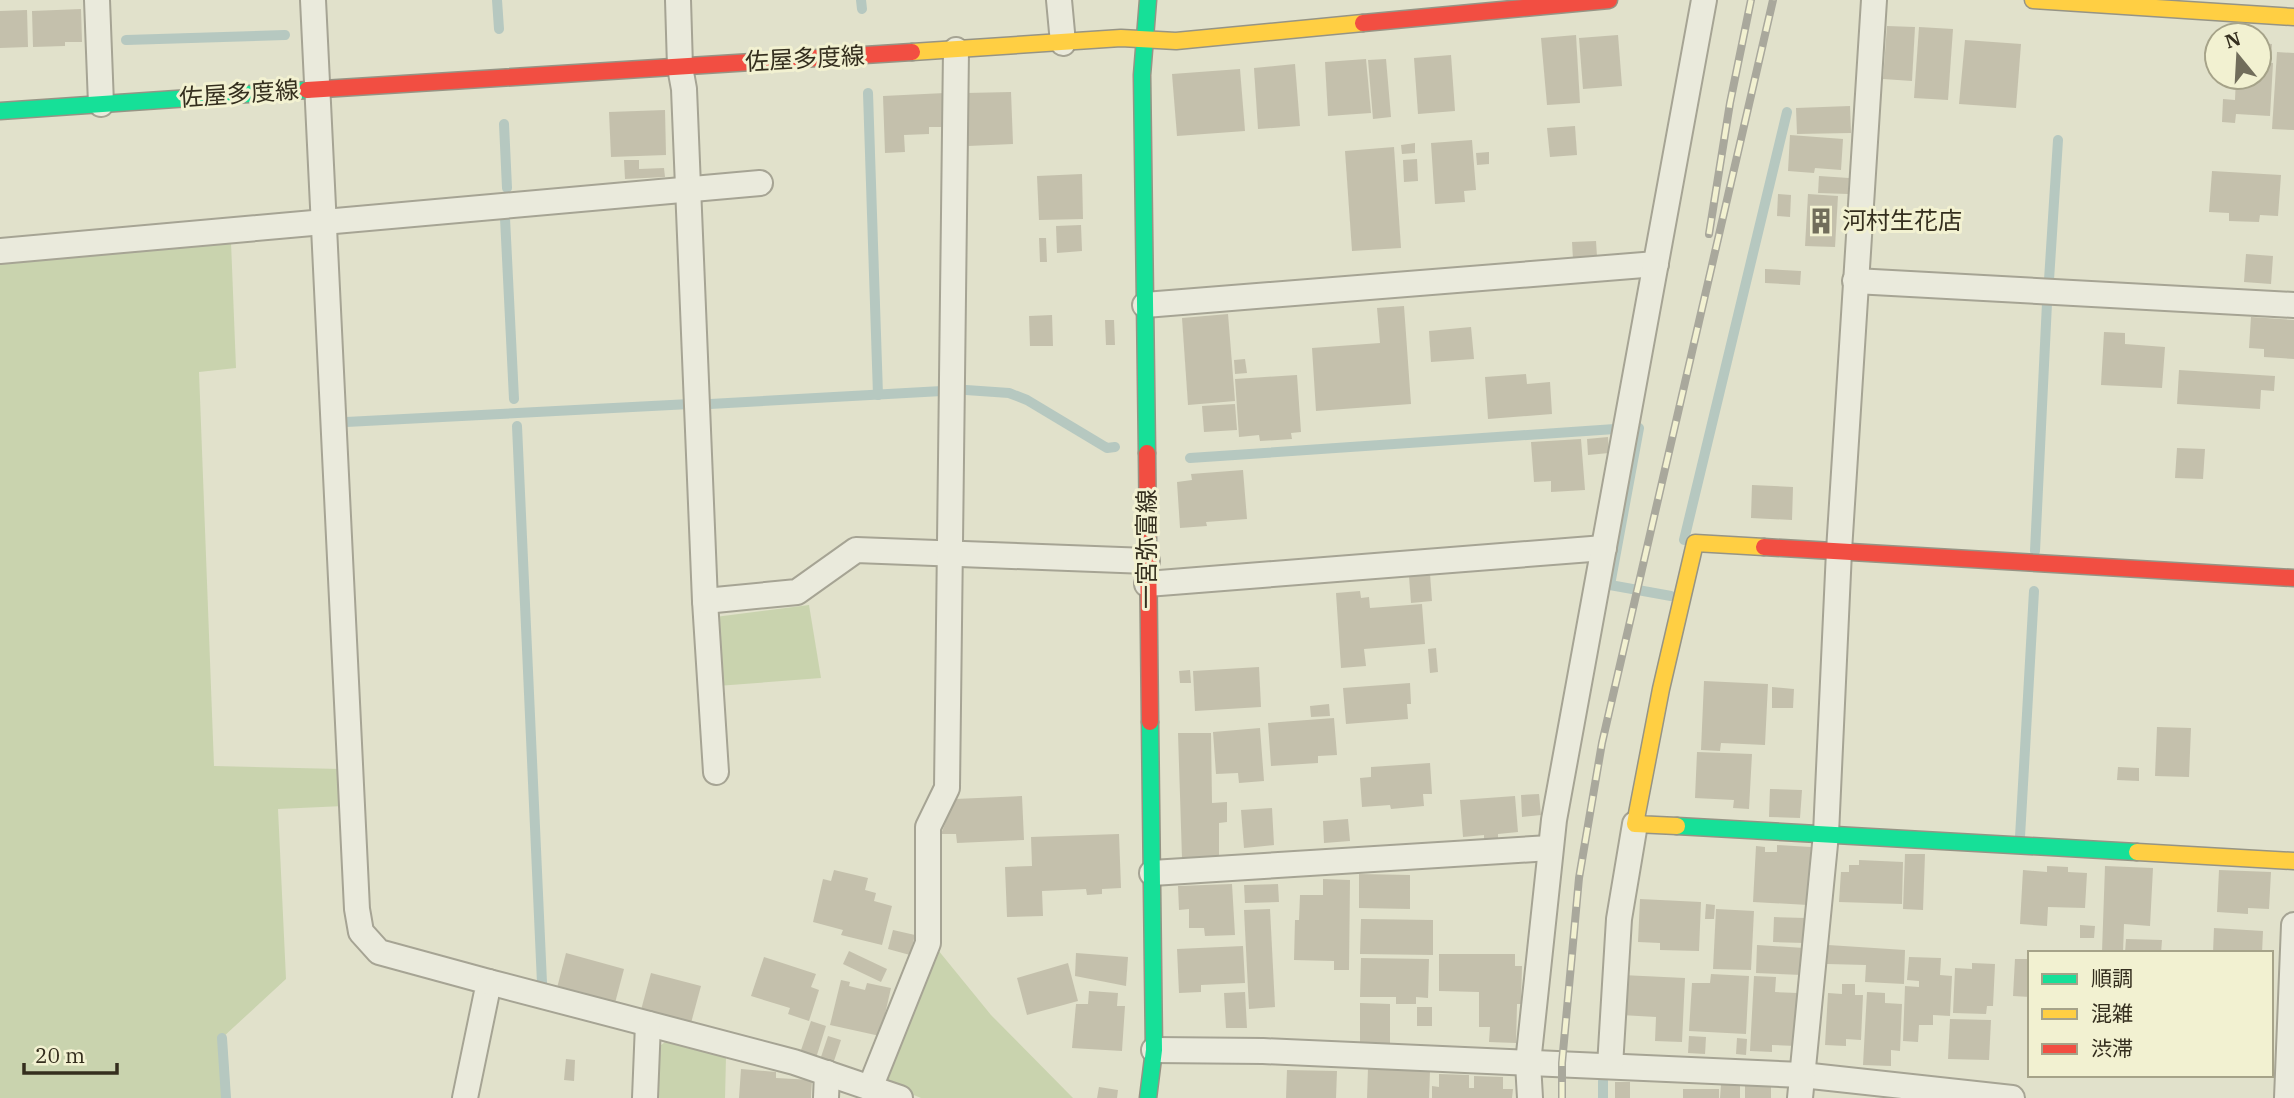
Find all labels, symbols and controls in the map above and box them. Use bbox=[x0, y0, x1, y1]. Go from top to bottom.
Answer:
north arrow bbox=[2203, 21, 2273, 91]
text: N bbox=[2222, 26, 2244, 54]
street label: 佐屋多度線 bbox=[744, 39, 866, 77]
street label: 佐屋多度線 bbox=[178, 73, 300, 113]
place label: 河村生花店 bbox=[1842, 204, 1962, 236]
building icon: 河村生花店 bbox=[1806, 206, 1836, 236]
street label: 一宮弥富線 bbox=[1130, 489, 1162, 609]
legend bbox=[2028, 951, 2273, 1077]
text: 順調 bbox=[2091, 964, 2133, 992]
text: 混雑 bbox=[2091, 999, 2133, 1027]
scale bar bbox=[24, 1032, 117, 1076]
text: 渋滞 bbox=[2091, 1034, 2133, 1062]
text: 20 m bbox=[35, 1041, 85, 1069]

